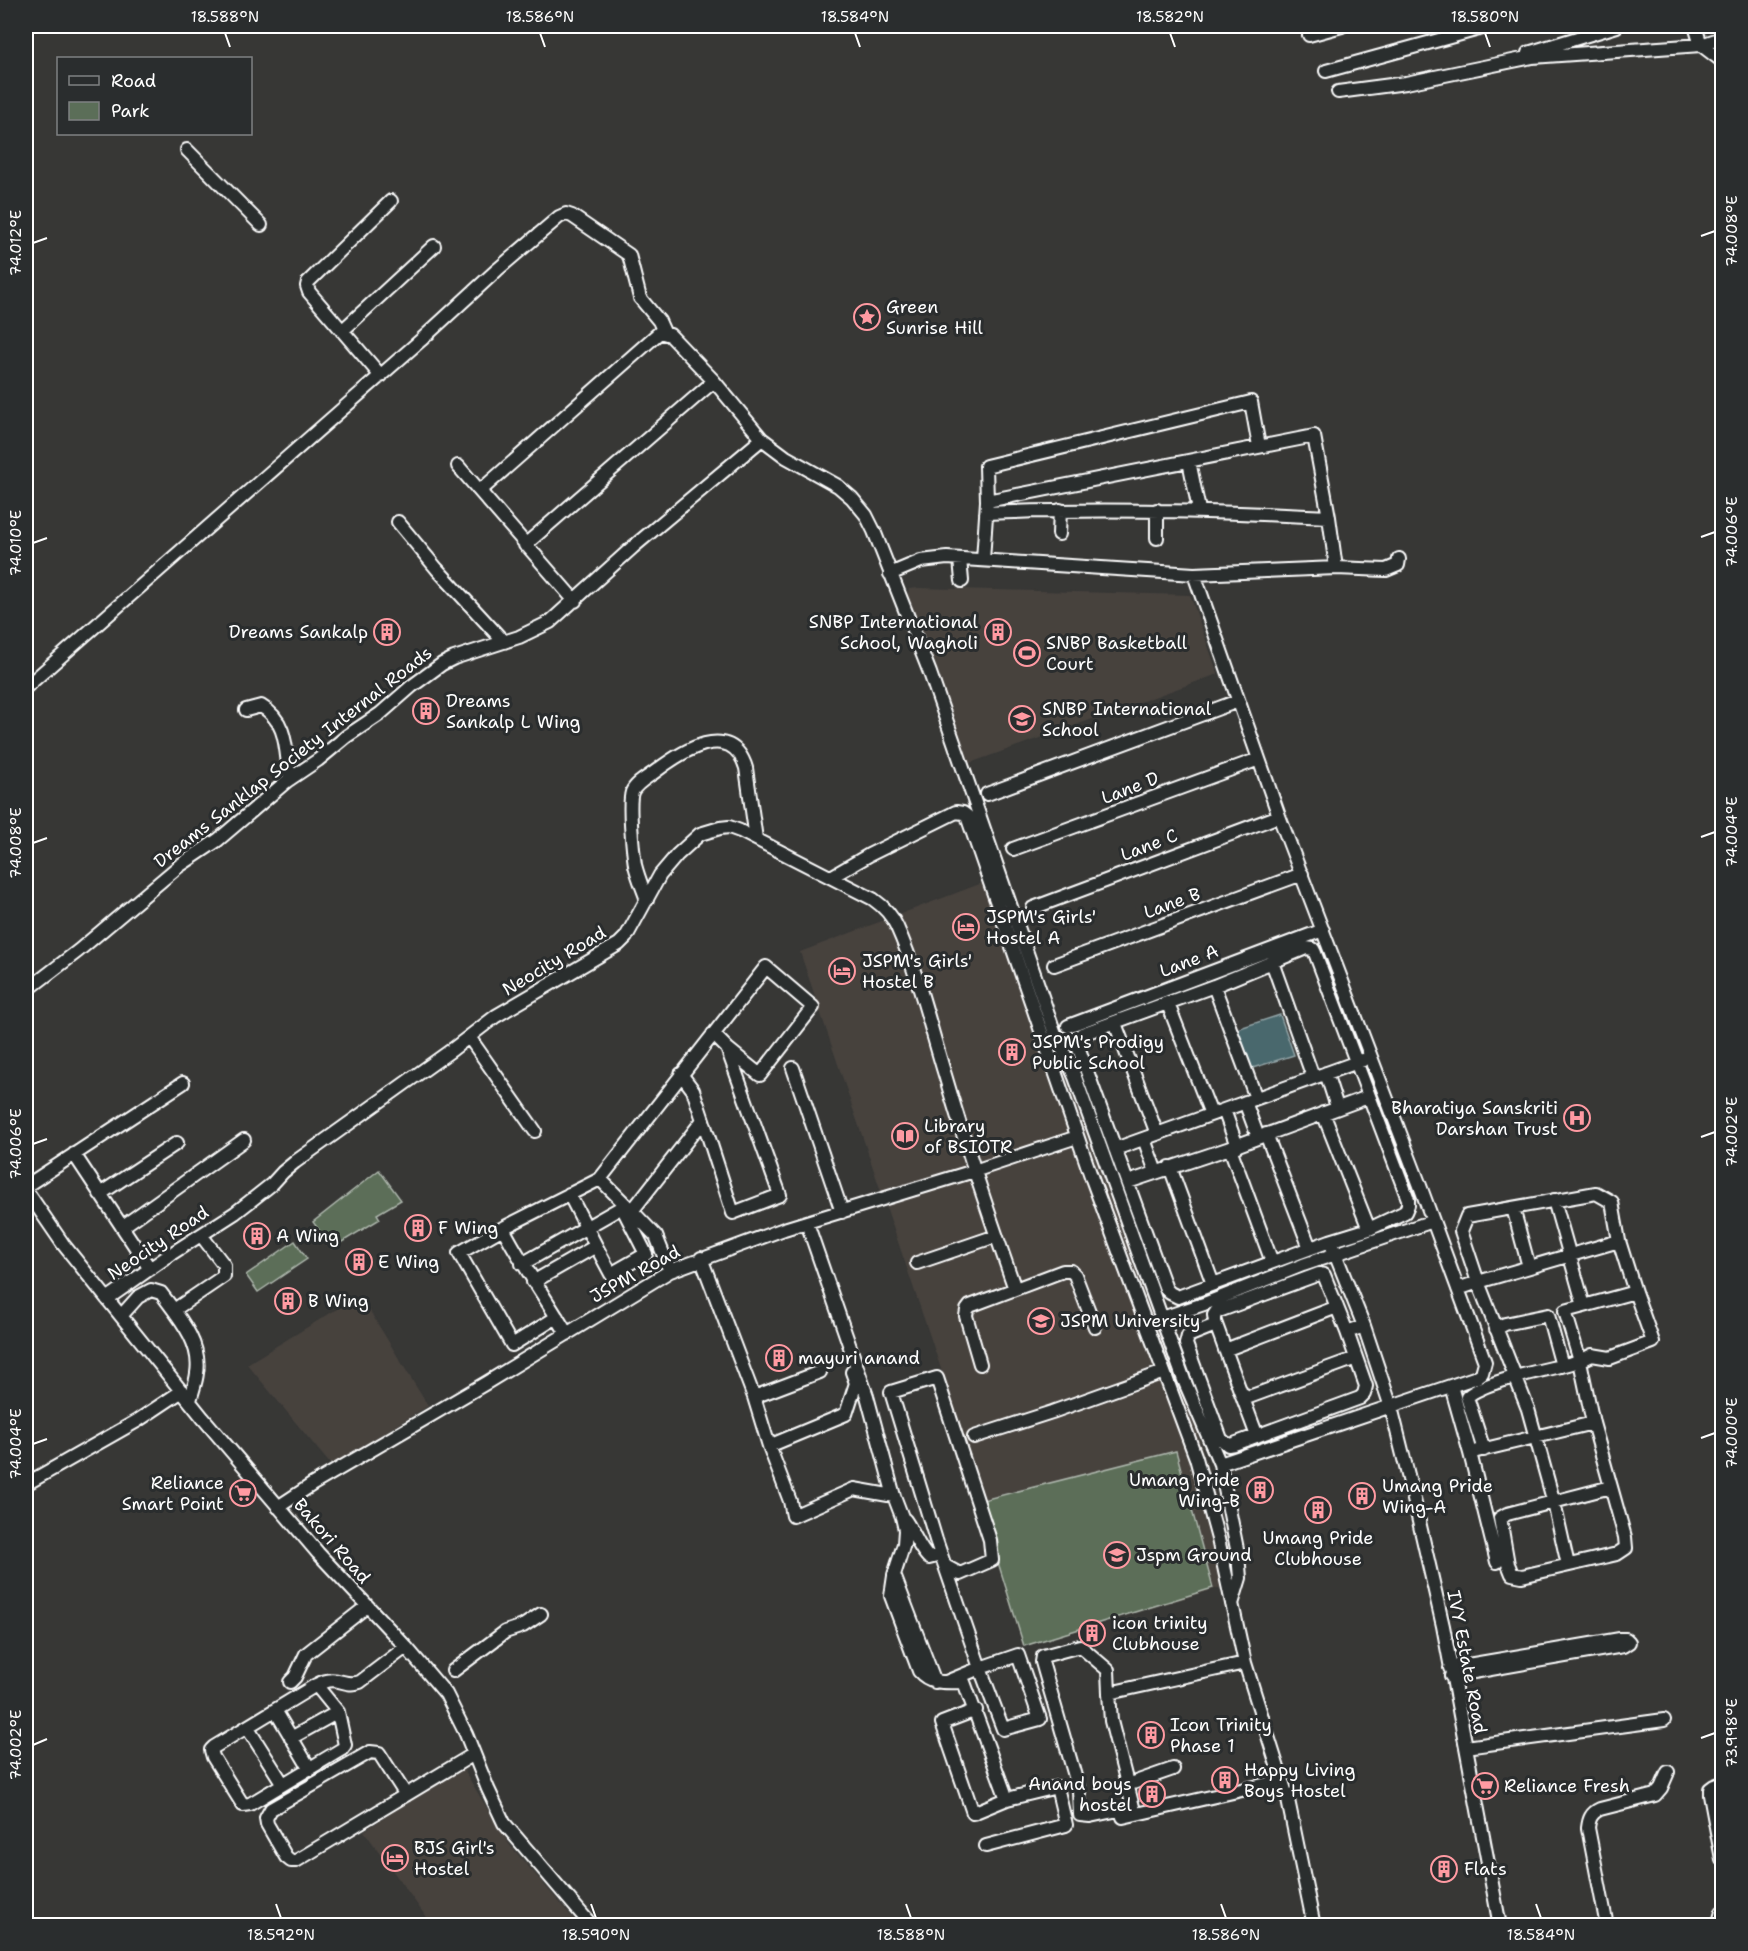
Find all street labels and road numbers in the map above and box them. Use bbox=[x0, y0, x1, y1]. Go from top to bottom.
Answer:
street label: Dreams Sanklap Society Internal Roads bbox=[149, 641, 437, 873]
street label: Lane D bbox=[1098, 766, 1162, 810]
street label: Lane C bbox=[1117, 823, 1181, 867]
street label: Lane B bbox=[1140, 882, 1204, 924]
street label: Neocity Road bbox=[498, 921, 610, 1001]
street label: Lane A bbox=[1156, 939, 1222, 983]
street label: Neocity Road bbox=[103, 1200, 213, 1286]
street label: JSPM Road bbox=[586, 1239, 684, 1309]
street label: Bakori Road bbox=[288, 1493, 376, 1589]
street label: IVY Estate Road bbox=[1441, 1588, 1493, 1736]

